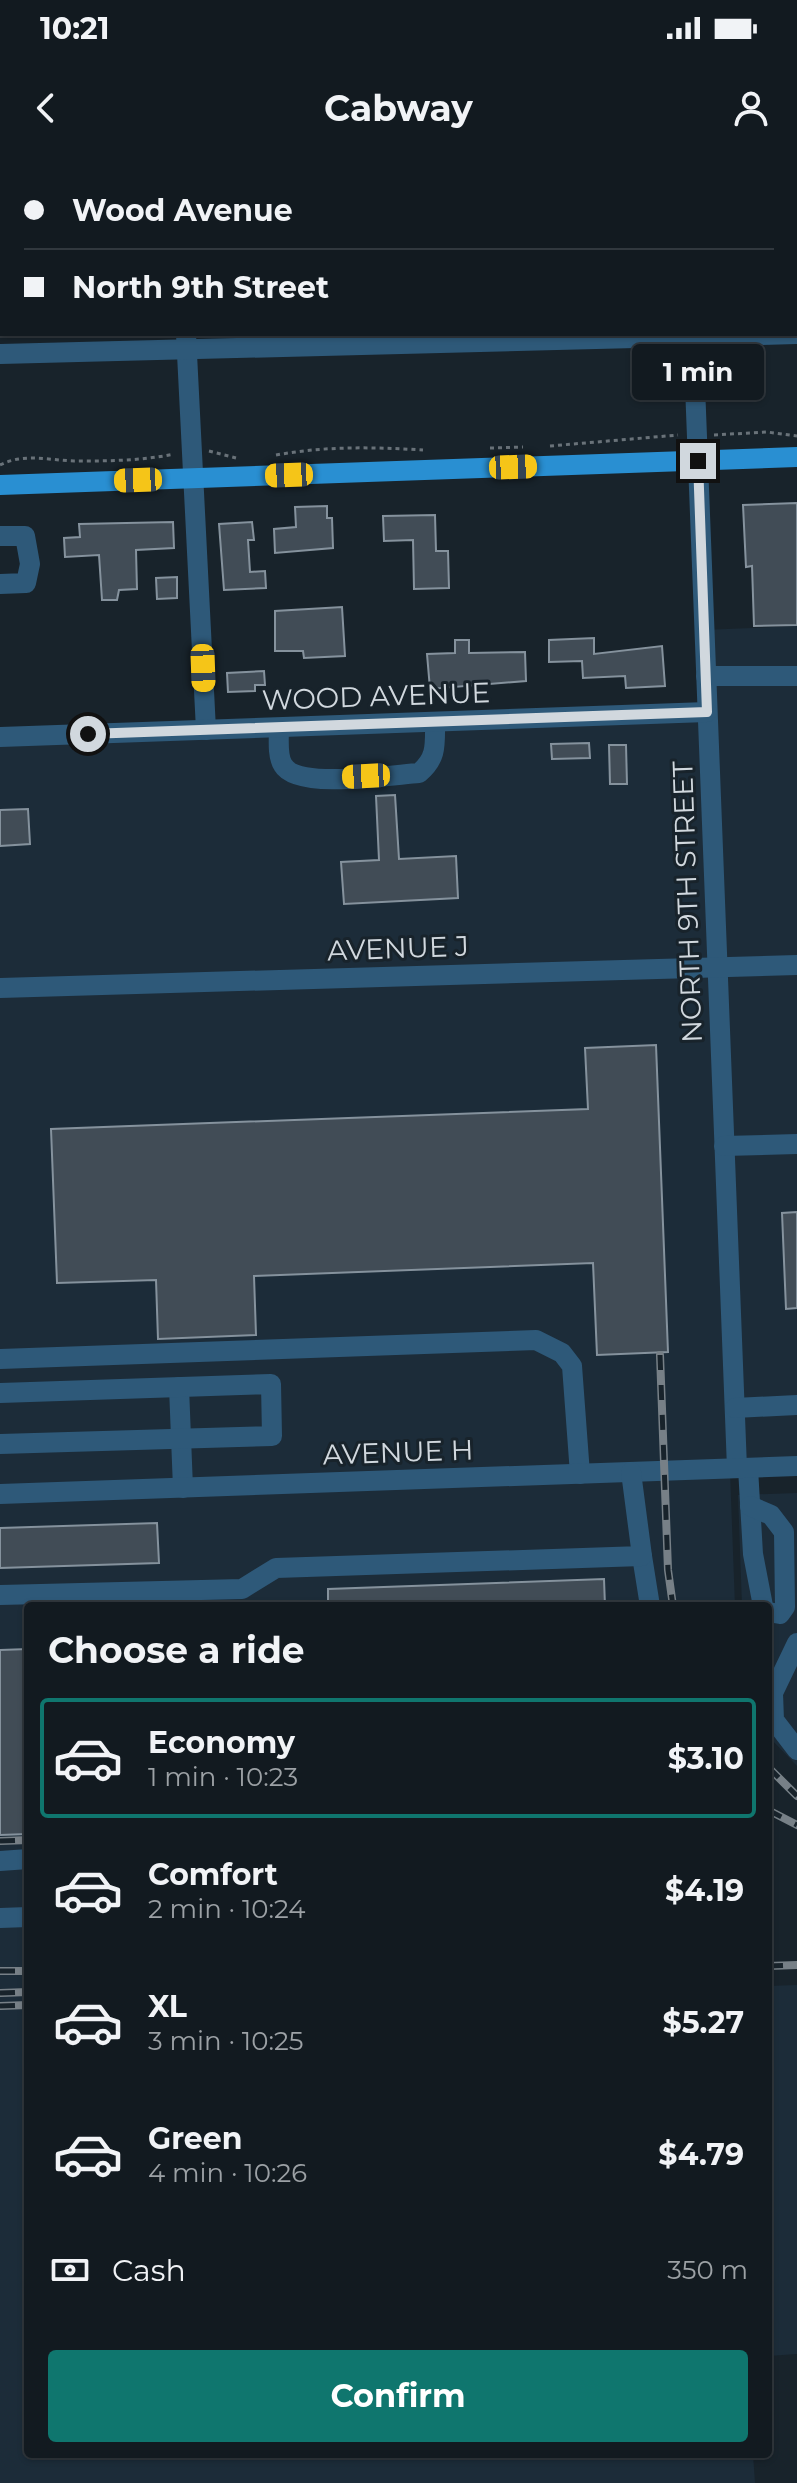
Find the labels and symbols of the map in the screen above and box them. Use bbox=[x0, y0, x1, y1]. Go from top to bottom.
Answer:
callout: 1 min bbox=[632, 345, 764, 401]
route end bbox=[680, 443, 716, 479]
car bbox=[489, 454, 537, 480]
car bbox=[265, 462, 313, 488]
car bbox=[114, 467, 162, 493]
car bbox=[190, 644, 216, 692]
street label: WOOD AVENUE bbox=[261, 675, 491, 717]
route start bbox=[70, 716, 106, 752]
street label: NORTH 9TH STREET bbox=[665, 761, 709, 1043]
car bbox=[341, 763, 391, 789]
street label: AVENUE J bbox=[326, 929, 470, 967]
street label: AVENUE H bbox=[322, 1432, 474, 1472]

